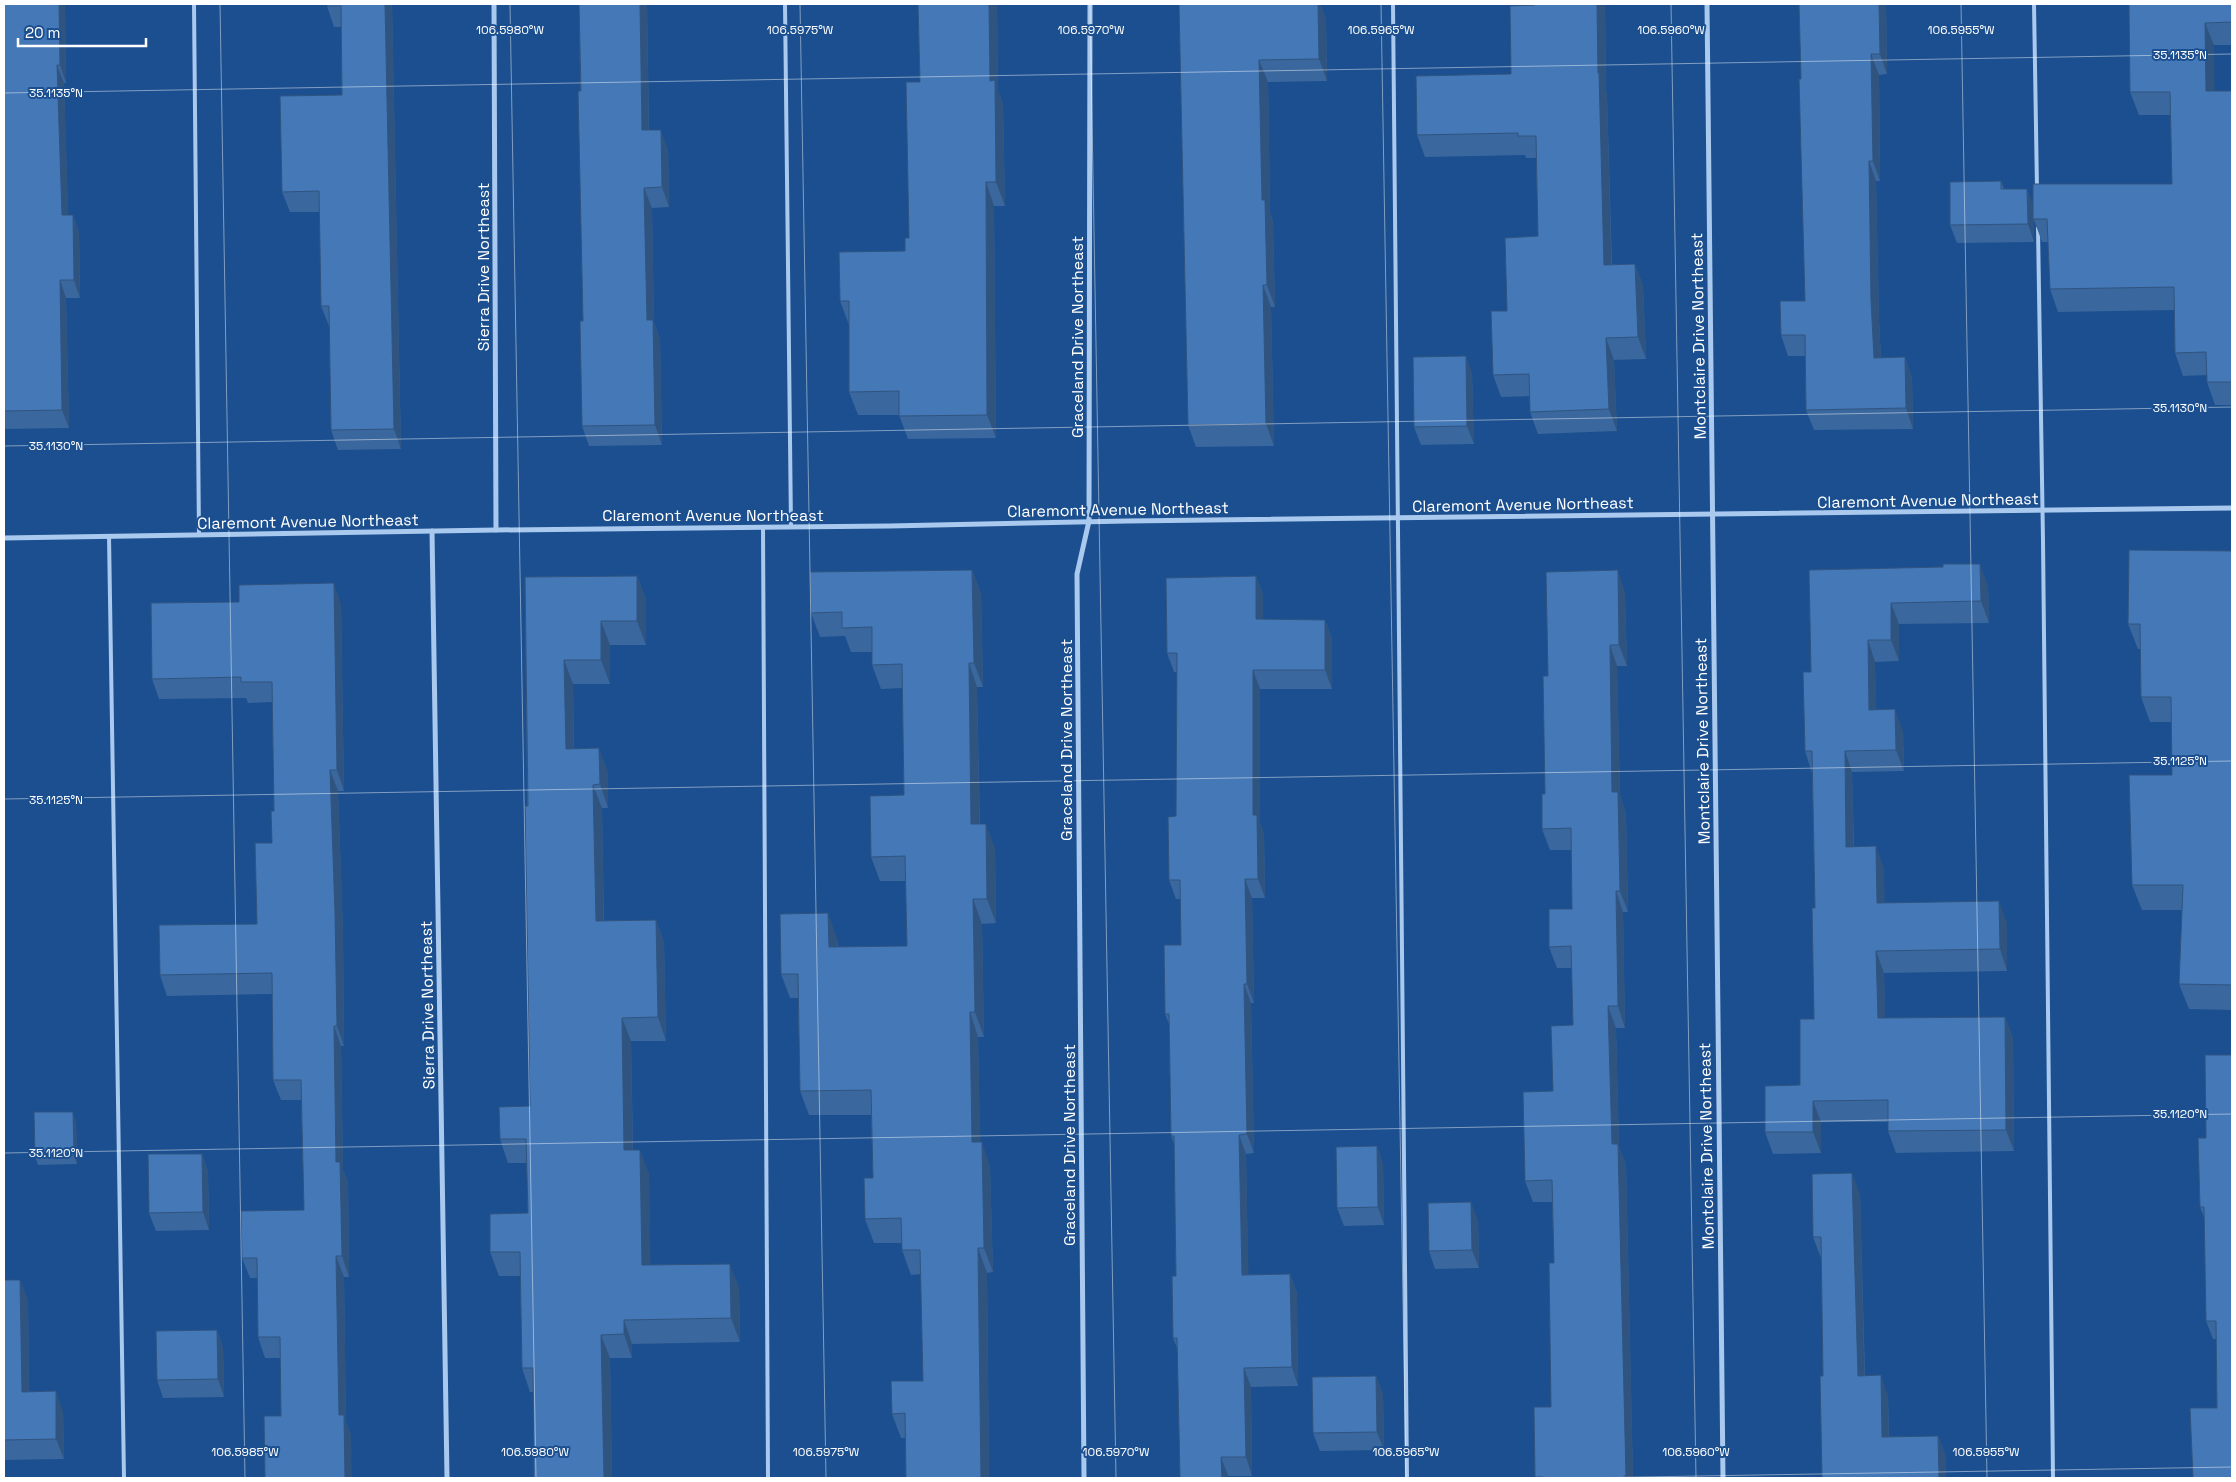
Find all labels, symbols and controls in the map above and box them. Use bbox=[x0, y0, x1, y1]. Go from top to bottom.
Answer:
scale bar bbox=[18, 15, 145, 47]
text: 106.5980°W bbox=[476, 22, 544, 38]
text: 106.5975°W bbox=[767, 22, 834, 38]
text: 106.5970°W bbox=[1058, 22, 1125, 38]
text: 106.5965°W bbox=[1347, 22, 1415, 38]
text: 106.5960°W bbox=[1637, 22, 1705, 38]
text: 106.5955°W bbox=[1927, 22, 1995, 38]
text: 20 m bbox=[25, 23, 60, 42]
text: 35.1135°N bbox=[2153, 47, 2207, 63]
text: 35.1135°N bbox=[29, 85, 83, 101]
street label: Sierra Drive Northeast bbox=[473, 183, 494, 351]
street label: Montclaire Drive Northeast bbox=[1686, 232, 1711, 440]
street label: Graceland Drive Northeast bbox=[1067, 236, 1088, 438]
text: 35.1130°N bbox=[2153, 400, 2207, 416]
text: 35.1130°N bbox=[29, 438, 83, 454]
street label: Claremont Avenue Northeast bbox=[1817, 488, 2039, 513]
street label: Claremont Avenue Northeast bbox=[1412, 492, 1634, 517]
street label: Claremont Avenue Northeast bbox=[1007, 497, 1229, 522]
street label: Claremont Avenue Northeast bbox=[602, 505, 824, 526]
street label: Claremont Avenue Northeast bbox=[197, 509, 419, 534]
street label: Montclaire Drive Northeast bbox=[1690, 637, 1715, 845]
street label: Graceland Drive Northeast bbox=[1056, 639, 1077, 841]
text: 35.1125°N bbox=[2153, 753, 2207, 769]
text: 35.1125°N bbox=[29, 792, 83, 808]
street label: Sierra Drive Northeast bbox=[416, 920, 439, 1090]
street label: Montclaire Drive Northeast bbox=[1694, 1042, 1719, 1250]
street label: Graceland Drive Northeast bbox=[1059, 1044, 1080, 1246]
text: 35.1120°N bbox=[2153, 1106, 2207, 1122]
text: 35.1120°N bbox=[29, 1145, 83, 1161]
text: 106.5985°W bbox=[211, 1444, 279, 1460]
text: 106.5980°W bbox=[501, 1444, 569, 1460]
text: 106.5975°W bbox=[793, 1444, 860, 1460]
text: 106.5970°W bbox=[1083, 1444, 1150, 1460]
text: 106.5965°W bbox=[1372, 1444, 1440, 1460]
text: 106.5960°W bbox=[1662, 1444, 1730, 1460]
text: 106.5955°W bbox=[1952, 1444, 2020, 1460]

